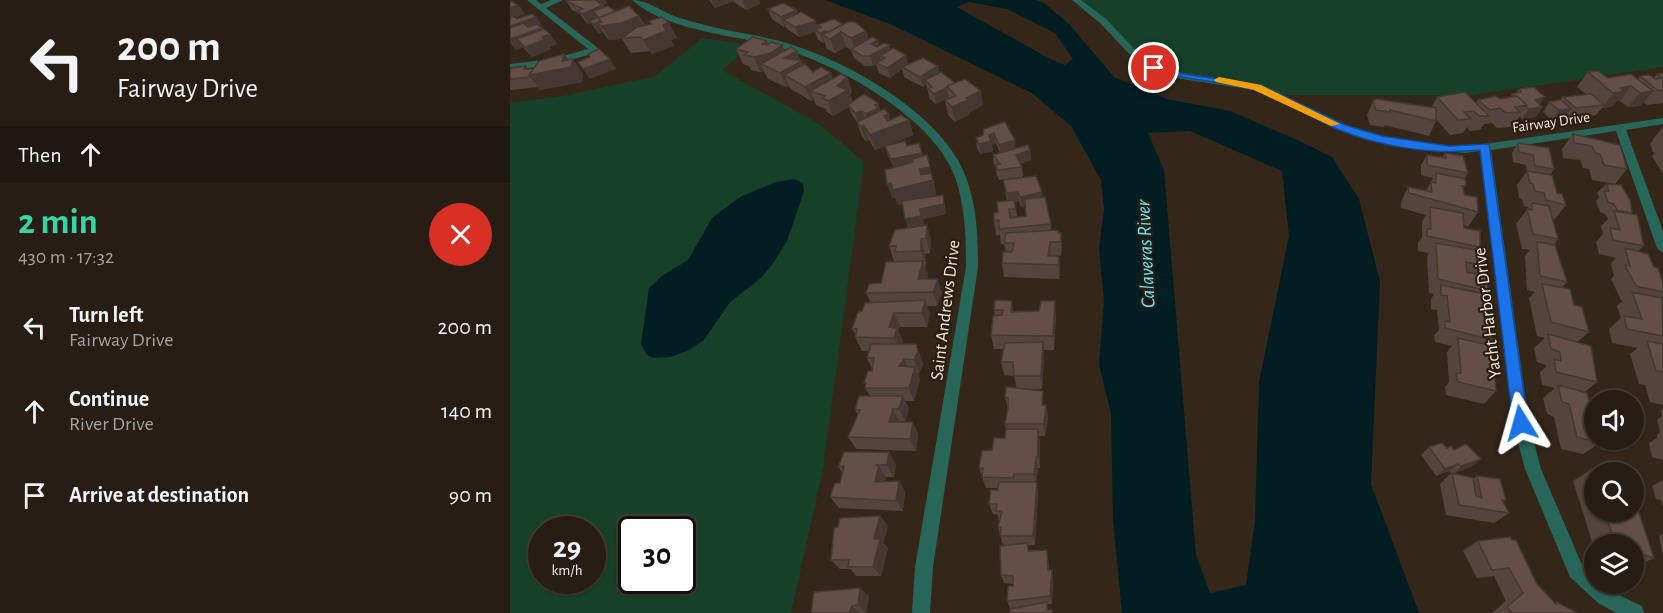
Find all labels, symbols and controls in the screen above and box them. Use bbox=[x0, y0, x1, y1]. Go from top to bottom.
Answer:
icon: left bbox=[18, 24, 96, 102]
text: 200 m bbox=[117, 26, 221, 68]
pin bbox=[1128, 42, 1179, 93]
icon: arrive bbox=[1137, 51, 1170, 84]
text: Fairway Drive bbox=[117, 75, 258, 102]
street label: Fairway Drive bbox=[1511, 110, 1591, 135]
icon: ahead bbox=[74, 138, 107, 171]
text: Then bbox=[18, 144, 62, 166]
water label: Calaveras River bbox=[1133, 199, 1159, 309]
button: close bbox=[429, 203, 492, 266]
text: 2 min bbox=[18, 204, 98, 240]
street label: Saint Andrews Drive bbox=[928, 239, 964, 381]
street label: Yacht Harbor Drive bbox=[1471, 246, 1505, 379]
text: 430 m · 17:32 bbox=[18, 247, 114, 267]
text: Turn left bbox=[69, 304, 143, 326]
icon: left bbox=[18, 311, 51, 344]
text: 200 m bbox=[438, 316, 492, 338]
text: Fairway Drive bbox=[69, 330, 173, 350]
text: Continue bbox=[69, 388, 149, 410]
map controls bbox=[1584, 390, 1644, 594]
button: sound bbox=[1584, 390, 1644, 450]
position arrow bbox=[1489, 391, 1553, 455]
icon: ahead bbox=[18, 395, 51, 428]
text: 140 m bbox=[441, 400, 492, 422]
text: River Drive bbox=[69, 414, 154, 434]
button: search bbox=[1584, 462, 1644, 522]
icon: arrive bbox=[18, 479, 51, 512]
text: Arrive at destination bbox=[69, 484, 249, 506]
text: 90 m bbox=[449, 484, 492, 506]
speed limit sign: 30 bbox=[618, 516, 696, 594]
text: 29 bbox=[553, 533, 581, 563]
button: layers bbox=[1584, 534, 1644, 594]
text: km/h bbox=[552, 563, 582, 578]

